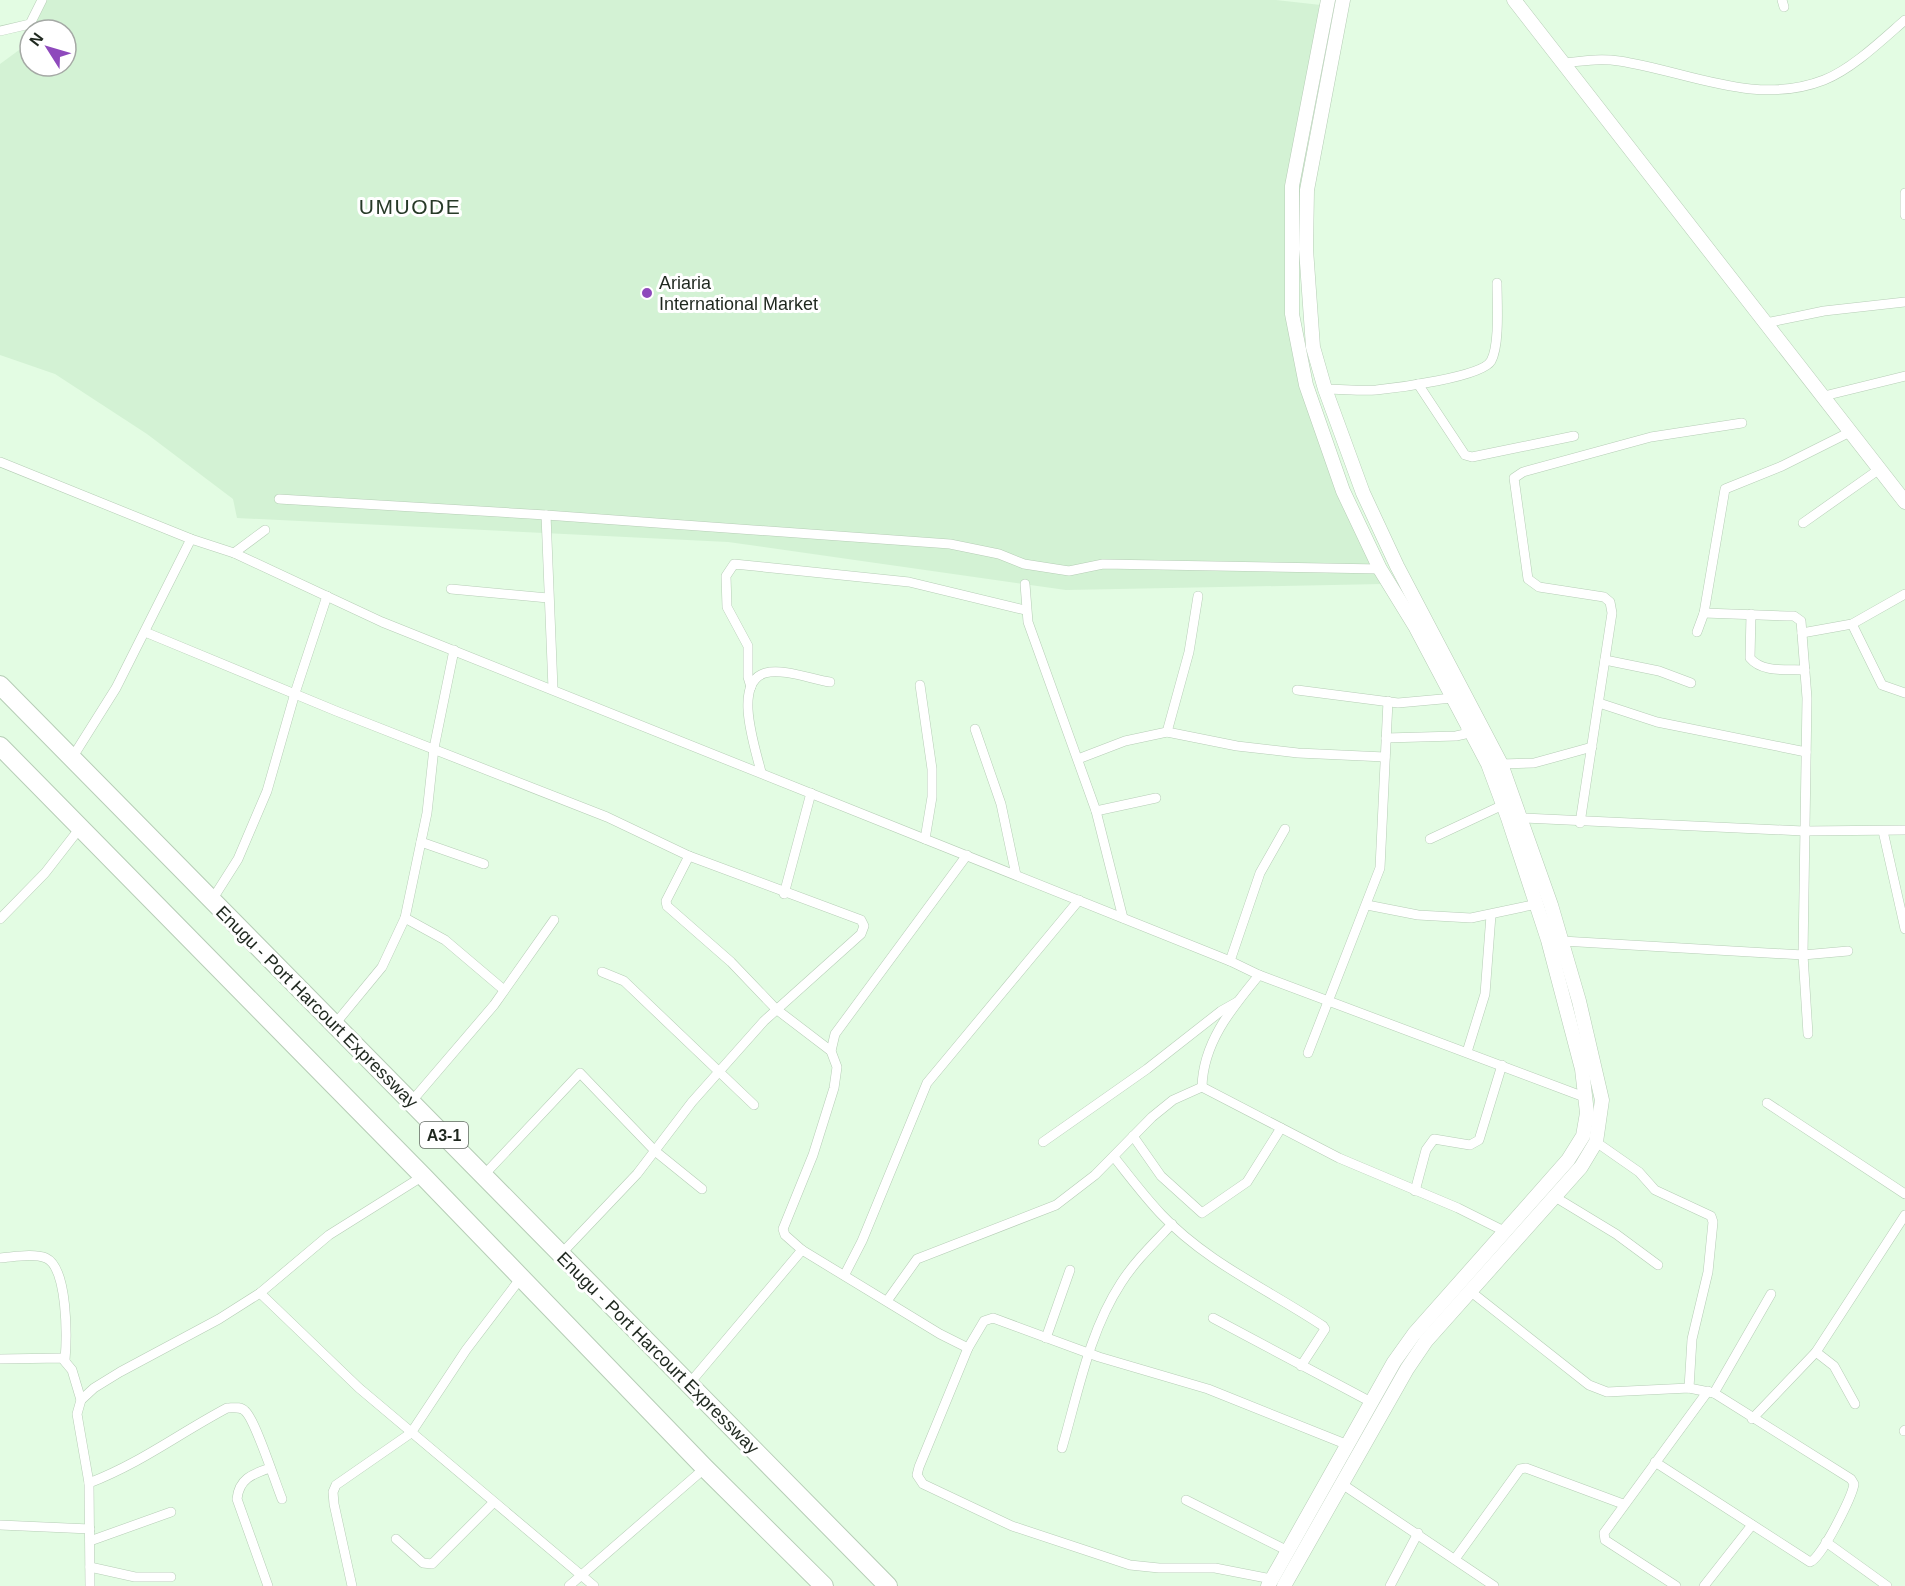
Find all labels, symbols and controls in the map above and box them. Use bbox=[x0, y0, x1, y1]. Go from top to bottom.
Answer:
north arrow bbox=[18, 18, 78, 78]
text: N bbox=[26, 30, 47, 49]
district label: UMUODE bbox=[359, 195, 461, 218]
place label: Ariaria International Market bbox=[659, 273, 818, 314]
marker: Ariaria International Market bbox=[640, 286, 654, 300]
street label: Enugu - Port Harcourt Expressway bbox=[212, 902, 422, 1112]
road number: A3-1 bbox=[420, 1122, 468, 1148]
street label: Enugu - Port Harcourt Expressway bbox=[553, 1248, 763, 1458]

